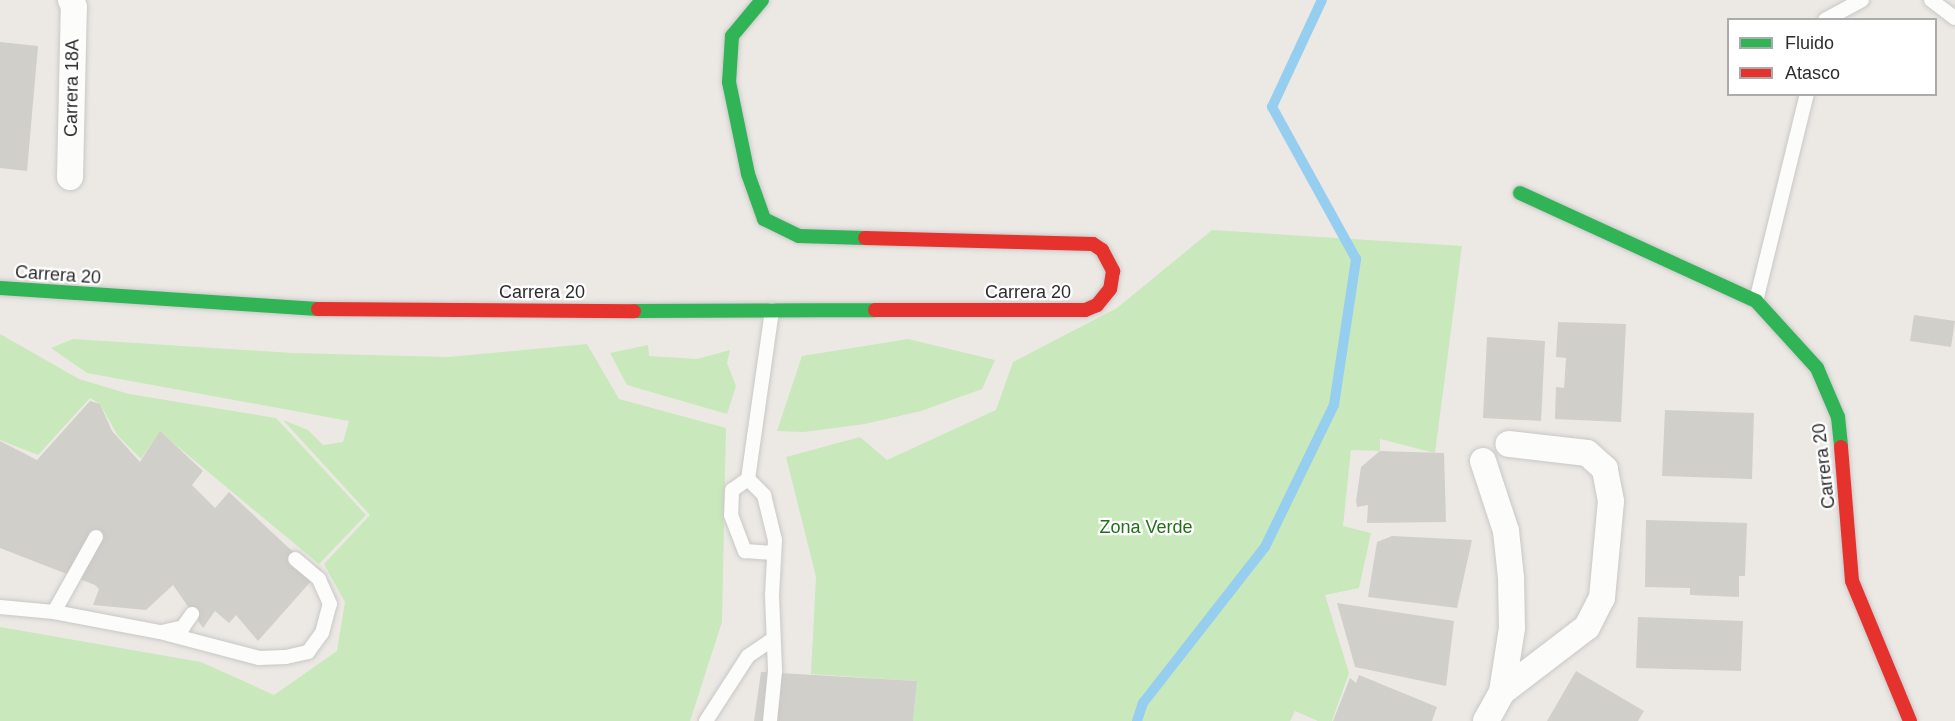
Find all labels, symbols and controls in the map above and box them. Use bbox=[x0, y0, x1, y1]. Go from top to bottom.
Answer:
legend bbox=[1727, 18, 1937, 96]
text: Fluido bbox=[1785, 33, 1834, 53]
street label: Carrera 18A bbox=[60, 39, 84, 137]
text: Atasco bbox=[1785, 63, 1840, 83]
street label: Carrera 20 bbox=[14, 261, 102, 289]
street label: Carrera 20 bbox=[499, 281, 585, 303]
street label: Carrera 20 bbox=[985, 281, 1071, 303]
street label: Carrera 20 bbox=[1808, 422, 1840, 510]
park label: Zona Verde bbox=[1099, 516, 1193, 538]

